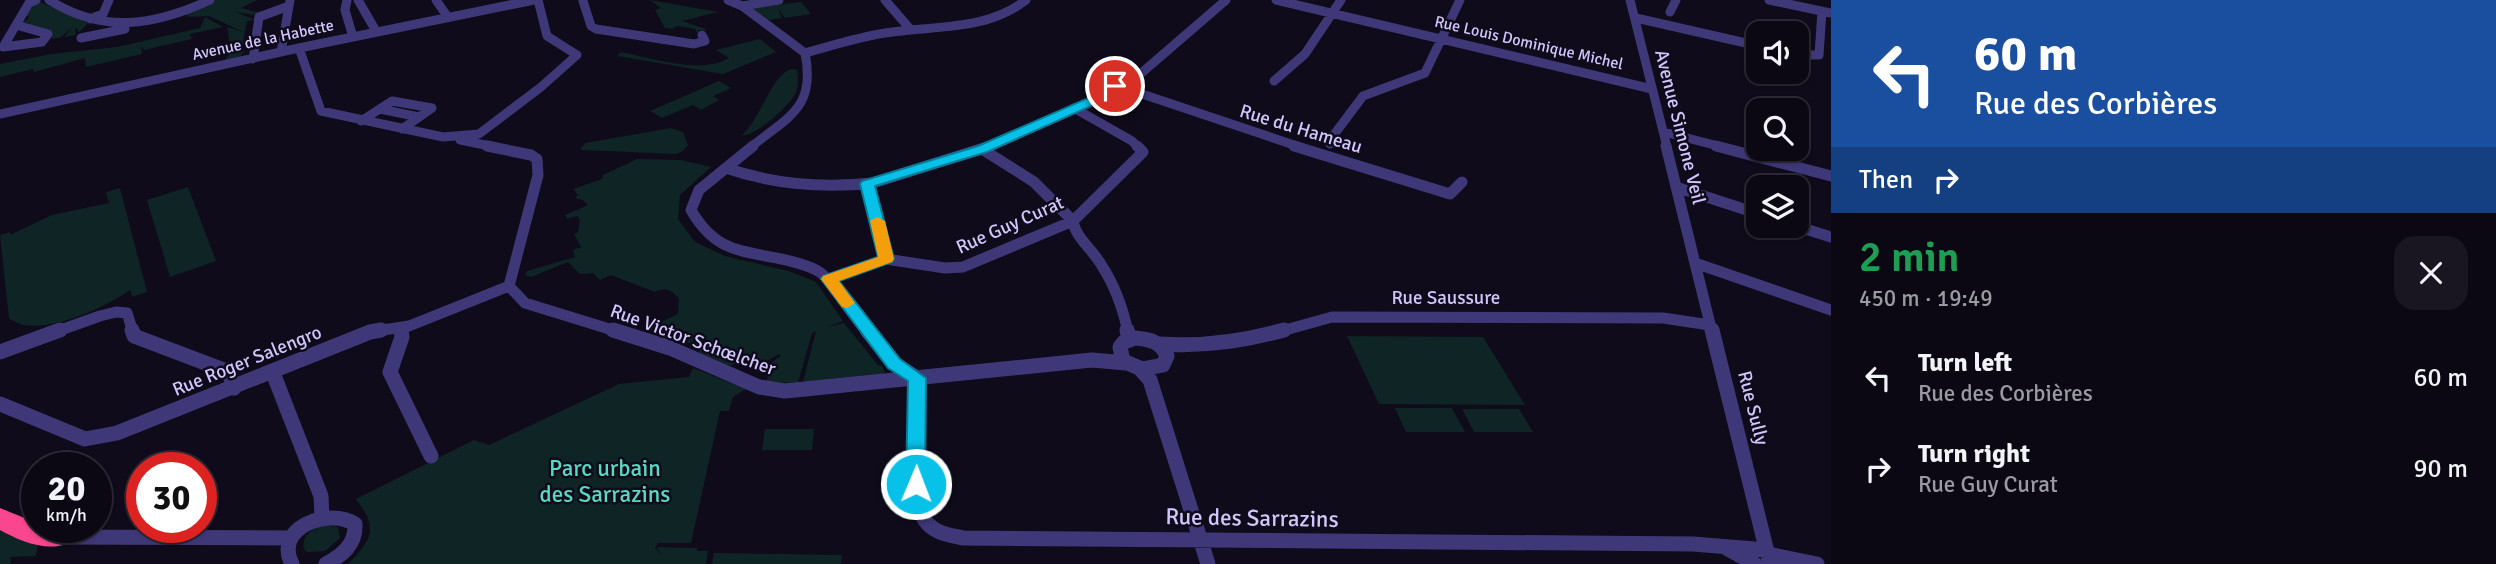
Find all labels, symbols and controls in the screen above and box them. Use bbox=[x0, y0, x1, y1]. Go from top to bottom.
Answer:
street label: Rue Louis Dominique Michel bbox=[1433, 12, 1626, 75]
street label: Avenue de la Habette bbox=[190, 15, 336, 65]
map controls bbox=[1746, 21, 1809, 238]
button: sound bbox=[1746, 21, 1809, 84]
text: 60 m bbox=[1974, 24, 2077, 84]
icon: left bbox=[1859, 28, 1950, 119]
street label: Avenue Simone Veil bbox=[1649, 47, 1711, 207]
pin bbox=[1085, 56, 1145, 116]
icon: arrive bbox=[1096, 67, 1134, 105]
text: Rue des Corbières bbox=[1974, 84, 2217, 123]
button: search bbox=[1746, 98, 1809, 161]
street label: Rue du Hameau bbox=[1237, 99, 1365, 159]
icon: right bbox=[1927, 161, 1965, 199]
text: Then bbox=[1859, 164, 1913, 196]
button: layers bbox=[1746, 175, 1809, 238]
street label: Rue Guy Curat bbox=[952, 190, 1068, 259]
text: 2 min bbox=[1859, 232, 1960, 283]
button: close bbox=[2394, 236, 2468, 310]
text: 450 m · 19:49 bbox=[1859, 284, 1993, 313]
street label: Rue Saussure bbox=[1392, 286, 1500, 310]
street label: Rue Victor Schœlcher bbox=[607, 299, 779, 381]
street label: Rue Roger Salengro bbox=[169, 320, 325, 402]
text: Turn left bbox=[1918, 347, 2012, 379]
icon: left bbox=[1859, 359, 1897, 397]
text: 60 m bbox=[2413, 362, 2468, 394]
street label: Rue Sully bbox=[1732, 368, 1774, 448]
text: Rue des Corbières bbox=[1918, 379, 2093, 408]
text: Turn right bbox=[1918, 438, 2030, 470]
position arrow bbox=[879, 447, 953, 521]
icon: right bbox=[1859, 450, 1897, 488]
speed limit sign: 30 bbox=[126, 452, 217, 543]
text: 90 m bbox=[2413, 453, 2468, 485]
park label: Parc urbain des Sarrazins bbox=[540, 454, 670, 509]
text: 20 bbox=[48, 467, 85, 510]
text: Rue Guy Curat bbox=[1918, 470, 2058, 499]
street label: Rue des Sarrazins bbox=[1165, 502, 1339, 534]
text: km/h bbox=[46, 504, 87, 526]

